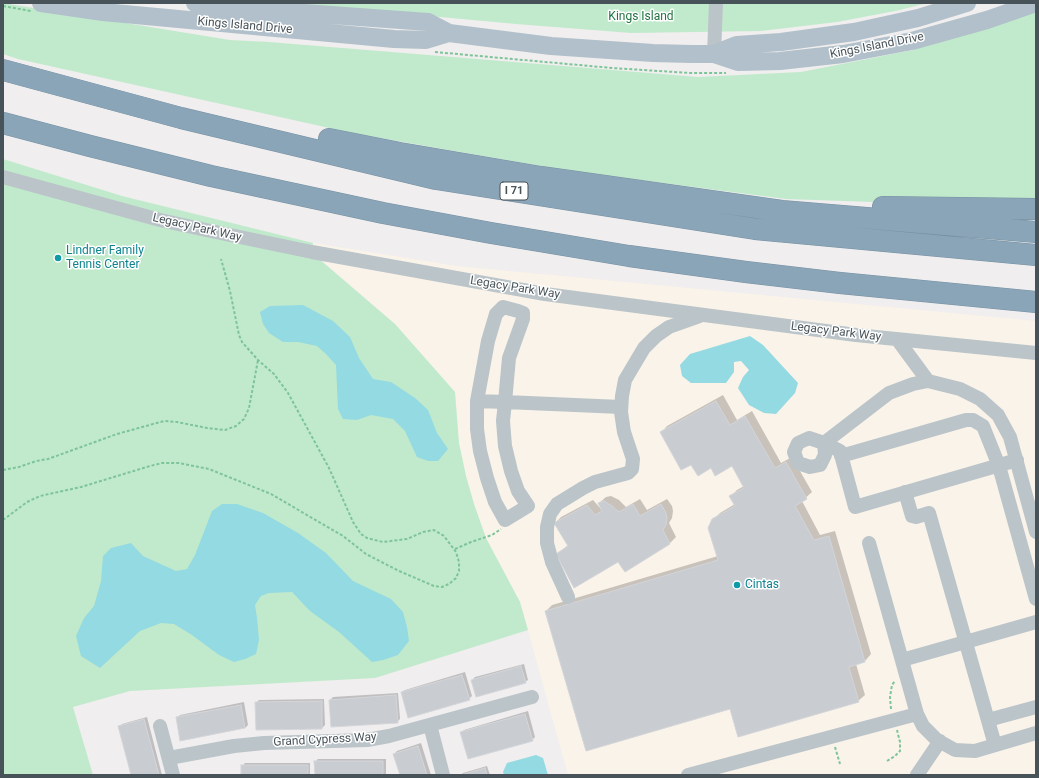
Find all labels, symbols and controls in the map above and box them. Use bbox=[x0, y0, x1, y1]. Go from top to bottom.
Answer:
park label: Kings Island bbox=[608, 10, 674, 24]
street label: Kings Island Drive bbox=[197, 15, 293, 37]
street label: Kings Island Drive bbox=[829, 30, 925, 62]
road number: I 71 bbox=[500, 182, 528, 200]
street label: Legacy Park Way bbox=[151, 211, 243, 245]
place label: Lindner Family Tennis Center bbox=[66, 244, 144, 272]
marker: Lindner Family Tennis Center bbox=[53, 253, 63, 263]
street label: Legacy Park Way bbox=[469, 274, 561, 302]
street label: Legacy Park Way bbox=[790, 319, 882, 345]
place label: Cintas bbox=[745, 578, 779, 592]
marker: Cintas bbox=[732, 580, 742, 590]
street label: Grand Cypress Way bbox=[273, 730, 377, 750]

